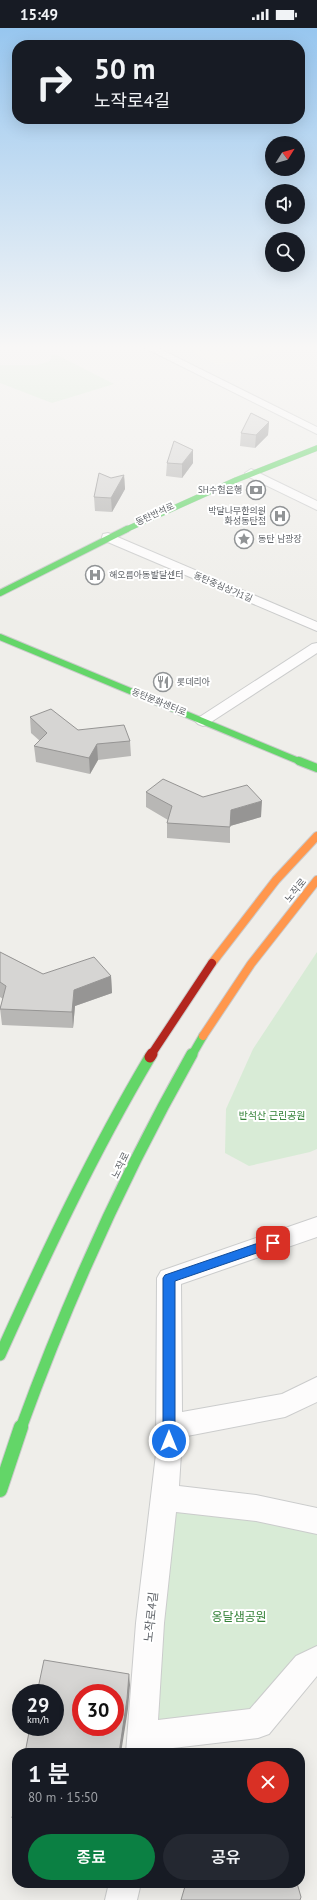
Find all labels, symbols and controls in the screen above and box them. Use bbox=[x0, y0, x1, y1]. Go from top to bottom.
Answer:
text: 15:49 bbox=[20, 5, 58, 24]
text: 50 m bbox=[94, 50, 155, 87]
icon: right bbox=[28, 56, 80, 108]
text: 노작로4길 bbox=[94, 89, 170, 112]
north arrow bbox=[265, 136, 305, 176]
map controls bbox=[265, 136, 305, 272]
button: sound bbox=[265, 184, 305, 224]
button: search bbox=[265, 232, 305, 272]
bank icon: SH수협은행 bbox=[245, 479, 267, 501]
place label: SH수협은행 bbox=[198, 484, 242, 495]
street label: 동탄반석로 bbox=[134, 500, 176, 527]
place label: 박달나무한의원 화성동탄점 bbox=[208, 505, 266, 526]
hospital icon: 박달나무한의원 화성동탄점 bbox=[269, 505, 291, 527]
place icon: 동탄 남광장 bbox=[233, 528, 255, 550]
place label: 동탄 남광장 bbox=[258, 533, 302, 544]
hospital icon: 해오름아동발달센터 bbox=[84, 564, 106, 586]
place label: 해오름아동발달센터 bbox=[109, 569, 184, 580]
street label: 동탄중심상가1길 bbox=[192, 569, 254, 604]
restaurant icon: 롯데리아 bbox=[152, 671, 174, 693]
place label: 롯데리아 bbox=[177, 676, 210, 687]
street label: 동탄문화센터로 bbox=[130, 686, 188, 717]
street label: 노작로 bbox=[282, 875, 309, 905]
park label: 반석산 근린공원 bbox=[238, 1109, 306, 1122]
street label: 노작로 bbox=[109, 1150, 132, 1180]
pin bbox=[256, 1226, 290, 1260]
icon: arrive bbox=[262, 1232, 284, 1254]
position arrow bbox=[148, 1420, 190, 1462]
street label: 노작로4길 bbox=[140, 1591, 161, 1643]
park label: 옹달샘공원 bbox=[211, 1609, 267, 1624]
speed limit sign: 30 bbox=[72, 1684, 124, 1736]
text: 29 bbox=[27, 1692, 49, 1718]
text: km/h bbox=[27, 1713, 49, 1726]
text: 1 분 bbox=[28, 1758, 70, 1789]
button: close bbox=[247, 1761, 289, 1803]
text: 80 m · 15:50 bbox=[28, 1789, 98, 1806]
button: 종료 bbox=[28, 1834, 155, 1880]
button: 공유 bbox=[163, 1834, 289, 1880]

